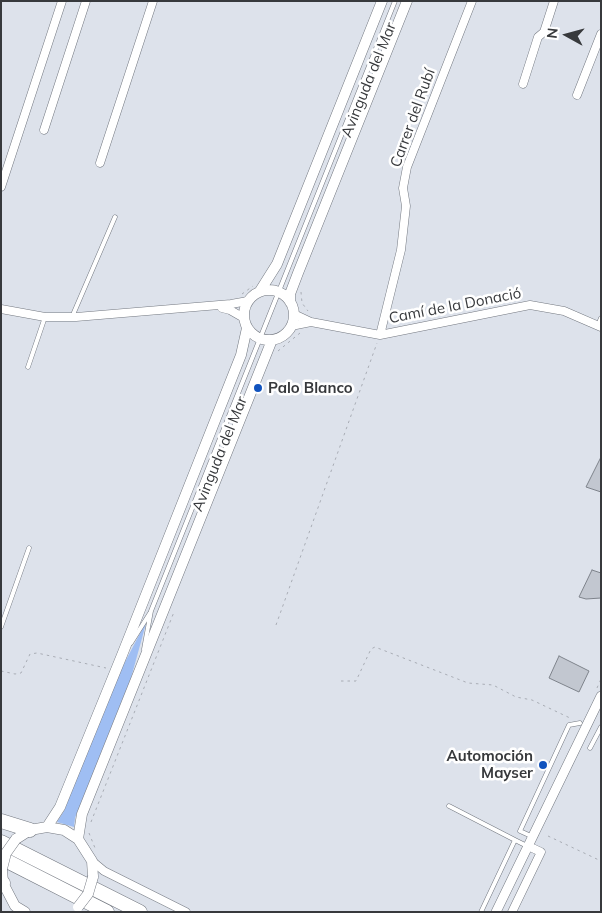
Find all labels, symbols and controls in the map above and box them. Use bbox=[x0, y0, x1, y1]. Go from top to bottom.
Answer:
north arrow bbox=[542, 10, 592, 60]
street label: Avinguda del Mar bbox=[338, 20, 400, 140]
text: N bbox=[543, 27, 562, 40]
street label: Carrer del Rubí bbox=[387, 66, 439, 170]
street label: Camí de la Donació bbox=[387, 284, 523, 328]
place label: Palo Blanco bbox=[268, 379, 353, 397]
marker: Palo Blanco bbox=[252, 382, 264, 394]
street label: Avinguda del Mar bbox=[189, 394, 251, 514]
place label: Automoción Mayser bbox=[447, 747, 533, 782]
marker: Automoción Mayser bbox=[537, 759, 549, 771]

